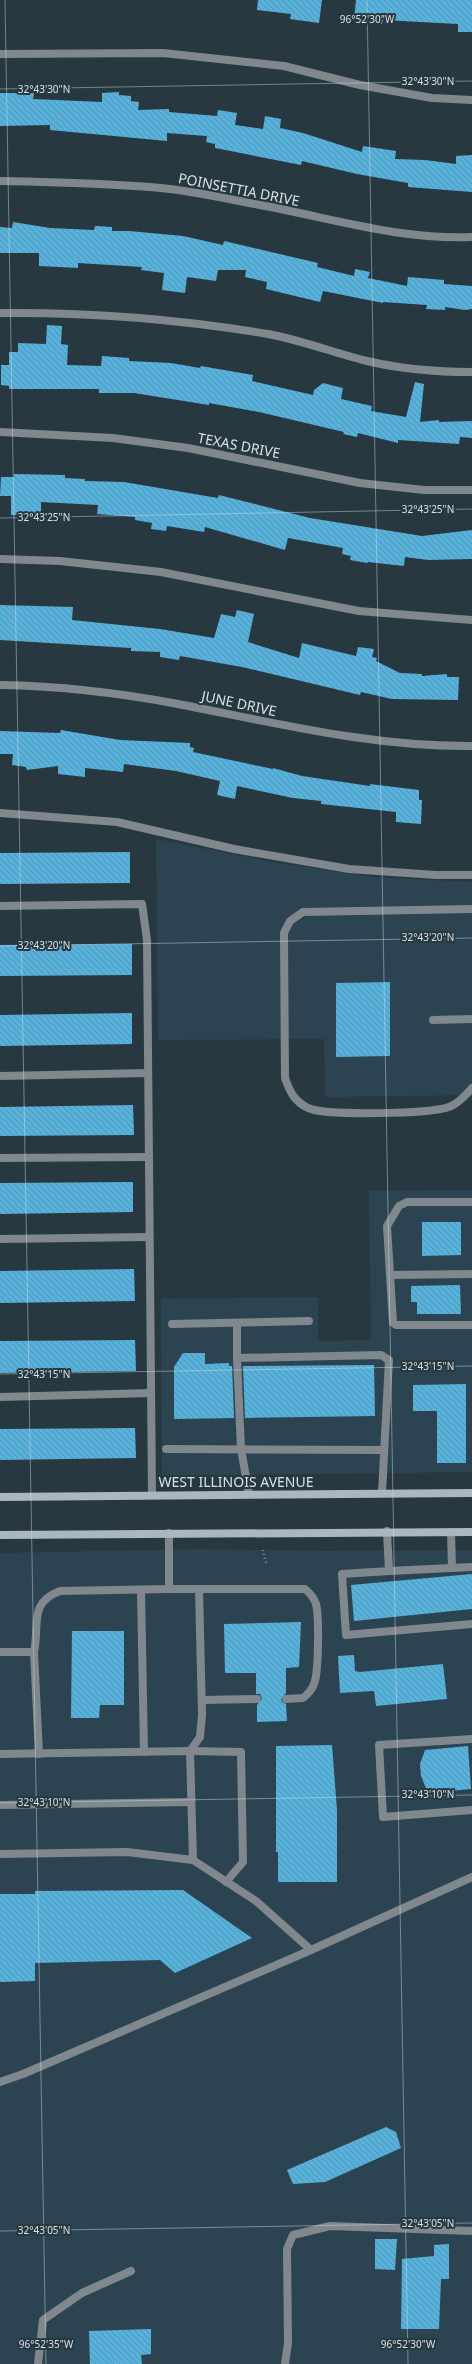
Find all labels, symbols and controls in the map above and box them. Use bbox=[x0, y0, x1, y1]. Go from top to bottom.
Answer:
text: 96°52'30"W bbox=[340, 12, 395, 26]
text: 32°43'30"N bbox=[402, 74, 454, 88]
text: 32°43'30"N bbox=[18, 82, 70, 96]
street label: POINSETTIA DRIVE bbox=[177, 168, 301, 210]
street label: TEXAS DRIVE bbox=[196, 428, 282, 462]
text: 32°43'25"N bbox=[402, 502, 454, 516]
text: 32°43'25"N bbox=[18, 510, 70, 524]
street label: JUNE DRIVE bbox=[198, 685, 278, 720]
text: 32°43'20"N bbox=[402, 930, 454, 944]
text: 32°43'20"N bbox=[18, 938, 70, 952]
text: 32°43'15"N bbox=[402, 1359, 454, 1373]
text: 32°43'15"N bbox=[18, 1367, 70, 1381]
street label: WEST ILLINOIS AVENUE bbox=[159, 1472, 313, 1491]
text: 32°43'10"N bbox=[402, 1787, 454, 1801]
text: 32°43'10"N bbox=[18, 1795, 70, 1809]
text: 32°43'05"N bbox=[402, 2216, 454, 2230]
text: 32°43'05"N bbox=[18, 2223, 70, 2237]
text: 96°52'35"W bbox=[19, 2337, 74, 2351]
text: 96°52'30"W bbox=[381, 2337, 436, 2351]

